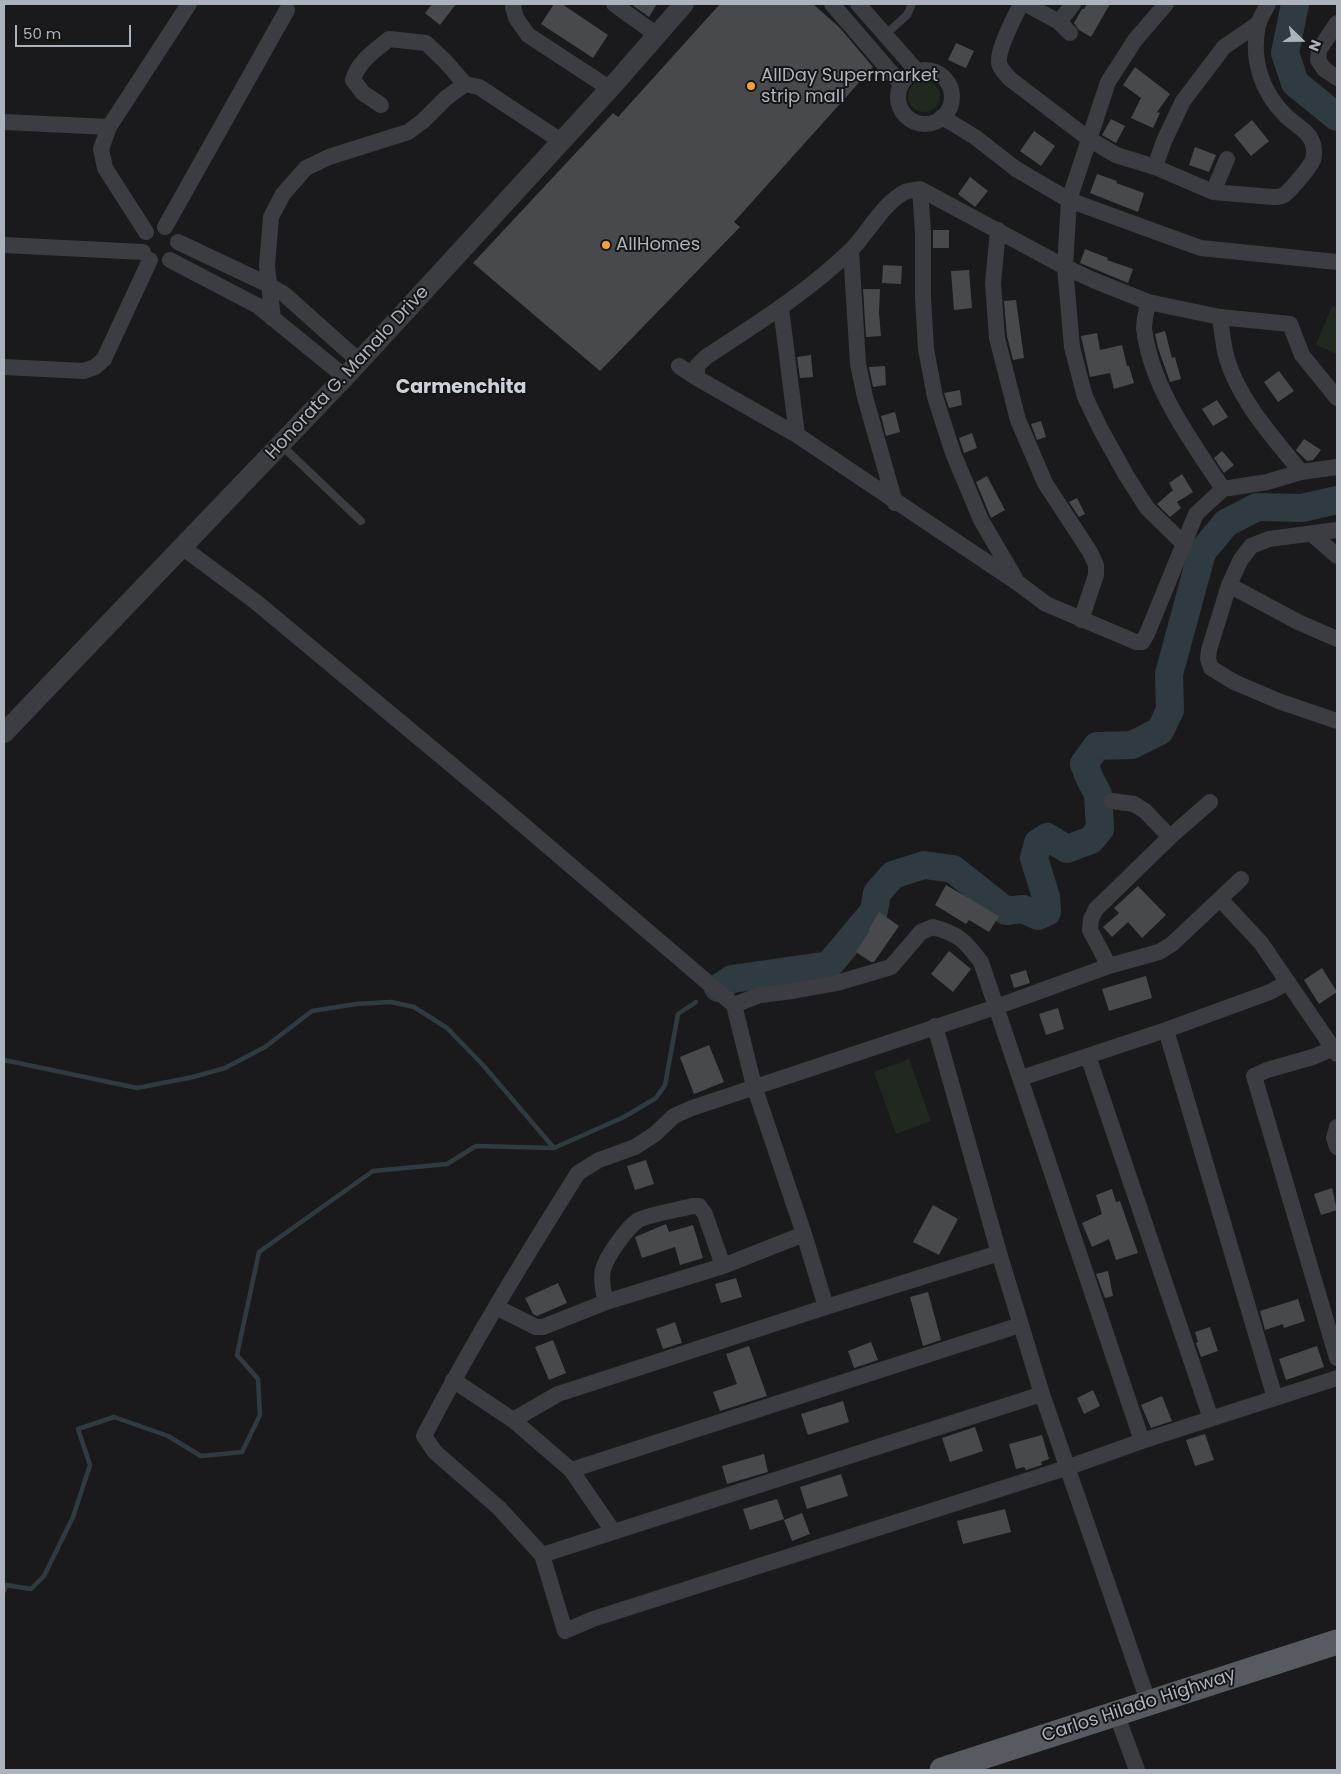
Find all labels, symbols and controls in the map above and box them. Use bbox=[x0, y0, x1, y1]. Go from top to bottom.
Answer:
scale bar bbox=[18, 15, 134, 47]
north arrow bbox=[1276, 15, 1326, 65]
text: 50 m bbox=[23, 23, 61, 44]
text: N bbox=[1304, 37, 1326, 54]
place label: AllDay Supermarket strip mall bbox=[761, 65, 938, 108]
marker: AllDay Supermarket strip mall bbox=[745, 80, 757, 92]
place label: AllHomes bbox=[616, 234, 700, 256]
marker: AllHomes bbox=[600, 239, 612, 251]
street label: Honorata G. Manalo Drive bbox=[262, 282, 434, 464]
district label: Carmenchita bbox=[396, 377, 526, 399]
street label: Carlos Hilado Highway bbox=[1039, 1664, 1239, 1748]

